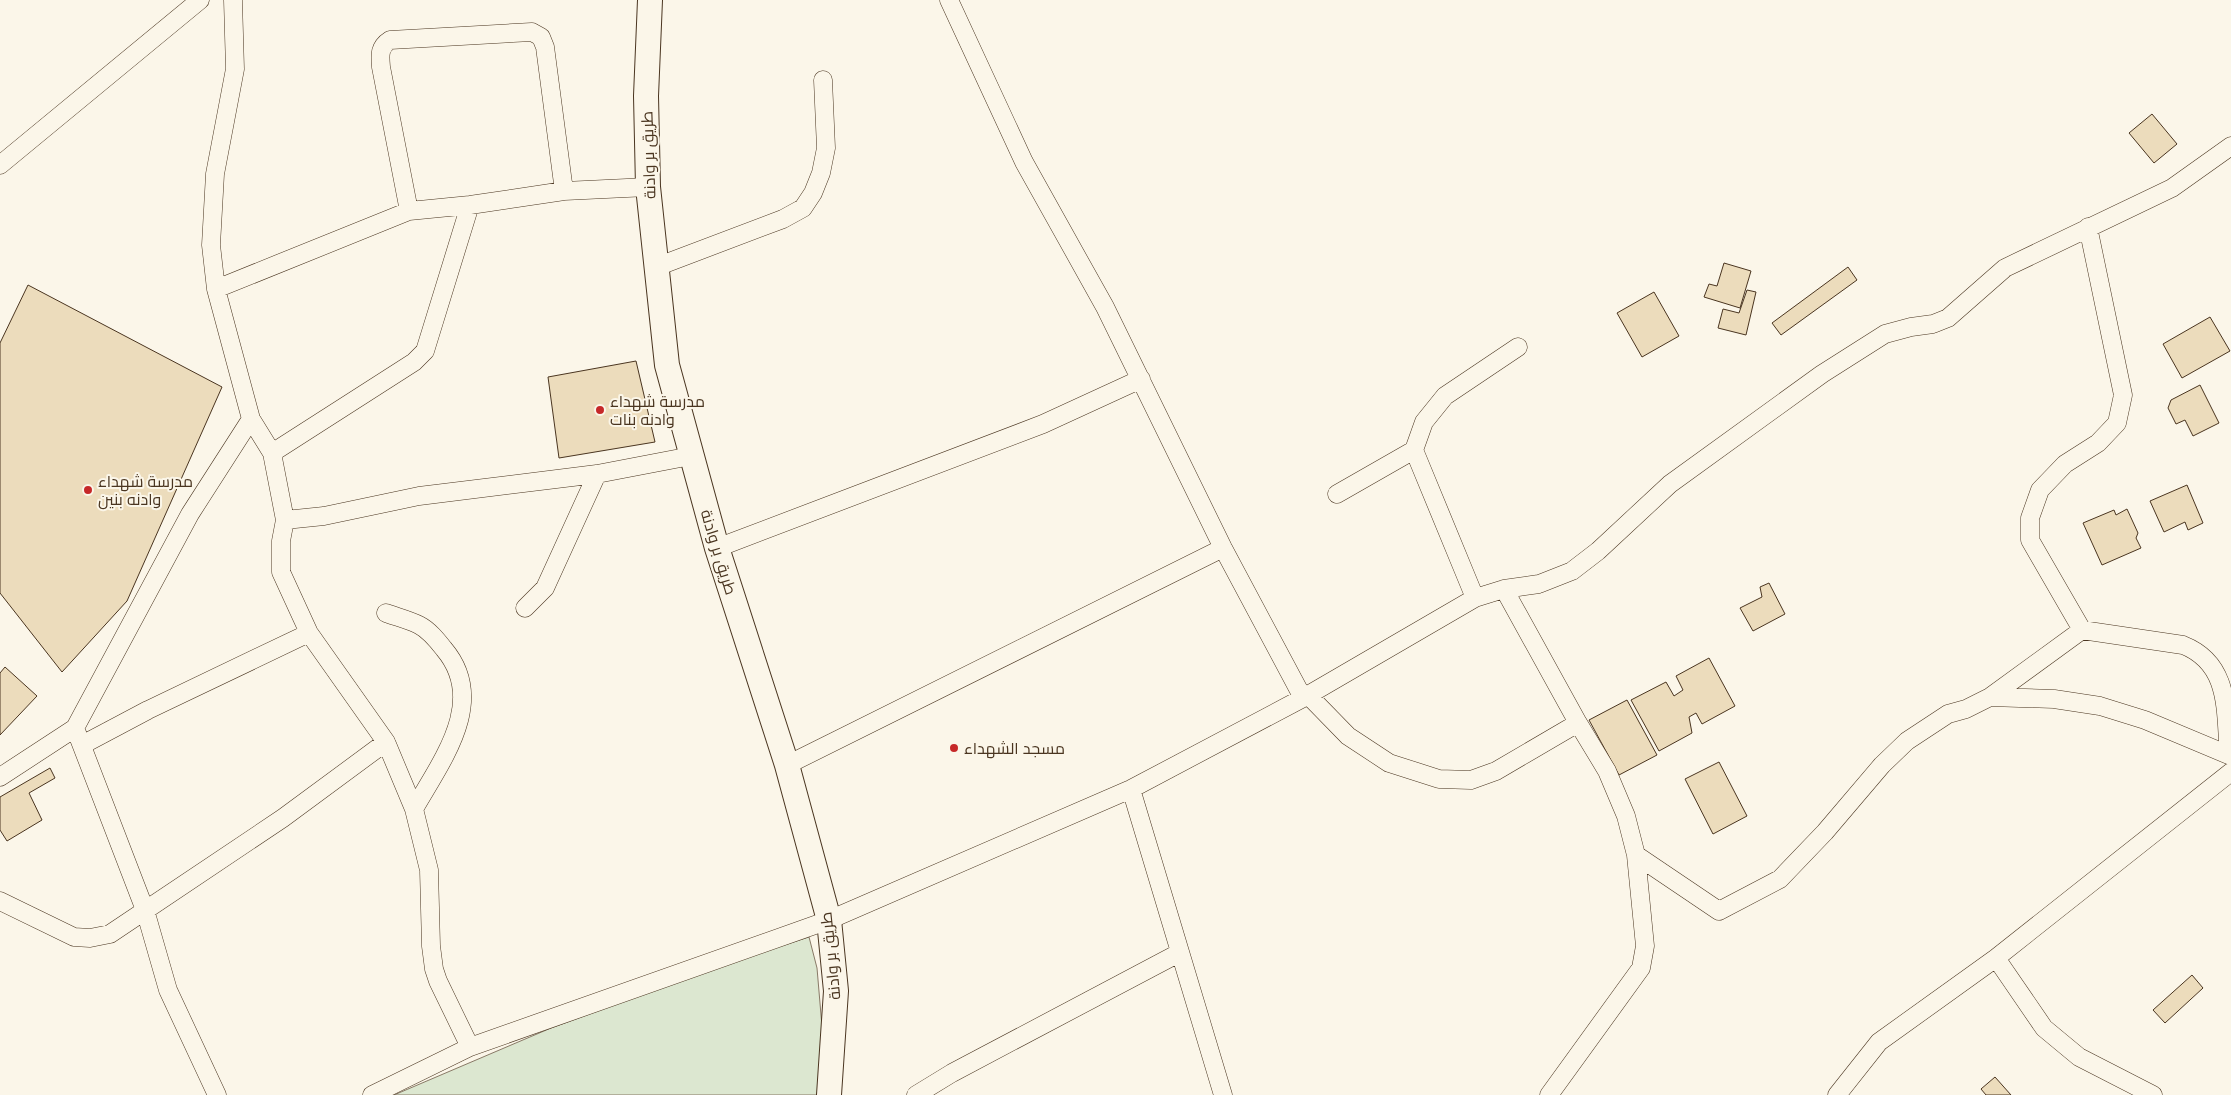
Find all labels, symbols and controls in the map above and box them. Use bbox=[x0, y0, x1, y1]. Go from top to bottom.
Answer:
street label: طريق بر وادنة bbox=[636, 111, 661, 199]
place label: مدرسة شهداء وادنه بنات bbox=[610, 391, 705, 430]
marker: مدرسة شهداء وادنه بنات bbox=[594, 404, 606, 416]
place label: مدرسة شهداء وادنه بنين bbox=[98, 471, 193, 510]
marker: مدرسة شهداء وادنه بنين bbox=[82, 484, 94, 496]
street label: طريق بر وادنة bbox=[696, 507, 741, 597]
place label: مسجد الشهداء bbox=[964, 738, 1065, 759]
marker: مسجد الشهداء bbox=[948, 742, 960, 754]
street label: طريق بر وادنة bbox=[815, 911, 846, 1001]

